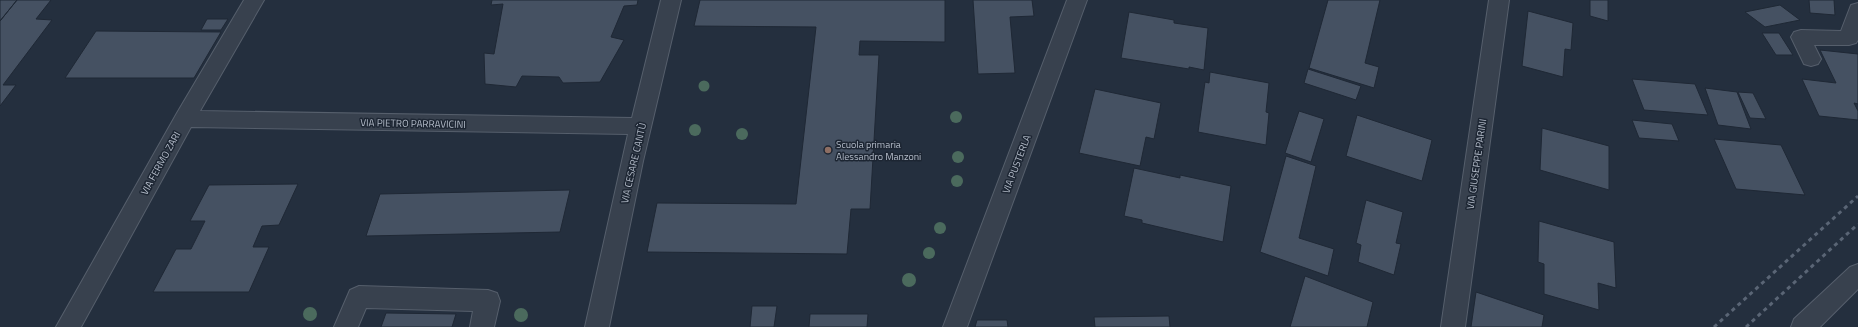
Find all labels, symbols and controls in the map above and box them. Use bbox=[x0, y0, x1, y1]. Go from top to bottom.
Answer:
street label: VIA PIETRO PARRAVICINI bbox=[360, 115, 466, 132]
street label: VIA GIUSEPPE PARINI bbox=[1463, 118, 1490, 210]
street label: VIA CESARE CANTÙ bbox=[617, 121, 650, 205]
street label: VIA FERMO ZARI bbox=[137, 129, 184, 198]
street label: VIA PUSTERLA bbox=[998, 133, 1035, 196]
place label: Scuola primaria Alessandro Manzoni bbox=[836, 137, 921, 164]
marker: Scuola primaria Alessandro Manzoni bbox=[823, 145, 833, 155]

